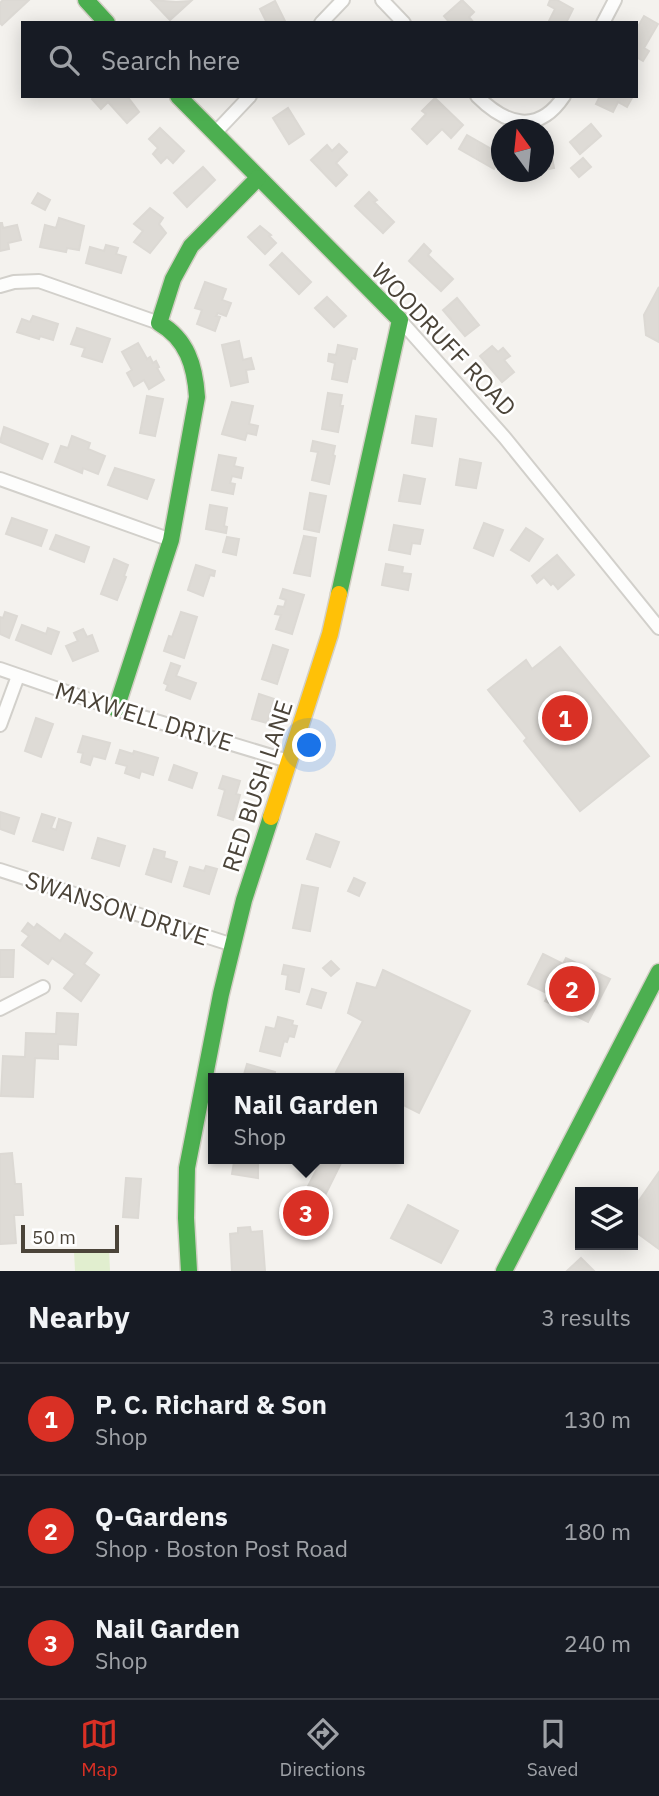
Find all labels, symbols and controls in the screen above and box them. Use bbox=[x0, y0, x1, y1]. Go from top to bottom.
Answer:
search box bbox=[21, 21, 638, 98]
icon: search bbox=[45, 41, 83, 79]
text: Search here bbox=[101, 43, 240, 77]
north arrow bbox=[491, 119, 554, 182]
street label: WOODRUFF ROAD bbox=[365, 255, 523, 423]
street label: MAXWELL DRIVE bbox=[51, 674, 237, 758]
pin: 1 bbox=[542, 692, 588, 744]
street label: RED BUSH LANE bbox=[214, 696, 300, 876]
your location bbox=[292, 728, 326, 762]
street label: SWANSON DRIVE bbox=[21, 863, 213, 953]
pin: 2 bbox=[549, 963, 595, 1015]
popup bbox=[208, 1073, 404, 1164]
text: Nail Garden bbox=[234, 1087, 378, 1121]
text: Shop bbox=[234, 1121, 286, 1151]
pin: 3 bbox=[283, 1187, 329, 1239]
map controls bbox=[575, 1187, 638, 1250]
button: layers bbox=[575, 1187, 638, 1250]
scale bar bbox=[21, 1222, 119, 1254]
text: 50 m bbox=[32, 1225, 76, 1249]
text: Nearby bbox=[28, 1297, 130, 1336]
text: 3 results bbox=[541, 1302, 631, 1332]
text: P. C. Richard & Son bbox=[95, 1387, 327, 1421]
text: 1 bbox=[44, 1404, 58, 1434]
text: 130 m bbox=[564, 1404, 631, 1434]
text: Shop bbox=[95, 1421, 148, 1451]
text: Q-Gardens bbox=[95, 1499, 228, 1533]
text: 2 bbox=[44, 1516, 58, 1546]
text: 180 m bbox=[564, 1516, 631, 1546]
text: Shop · Boston Post Road bbox=[95, 1533, 348, 1563]
text: Nail Garden bbox=[95, 1611, 240, 1645]
text: 3 bbox=[44, 1628, 58, 1658]
text: 240 m bbox=[564, 1628, 631, 1658]
text: Shop bbox=[95, 1645, 148, 1675]
tab: Map bbox=[80, 1715, 118, 1781]
tab: Directions bbox=[279, 1715, 366, 1781]
tab: Saved bbox=[527, 1715, 579, 1781]

